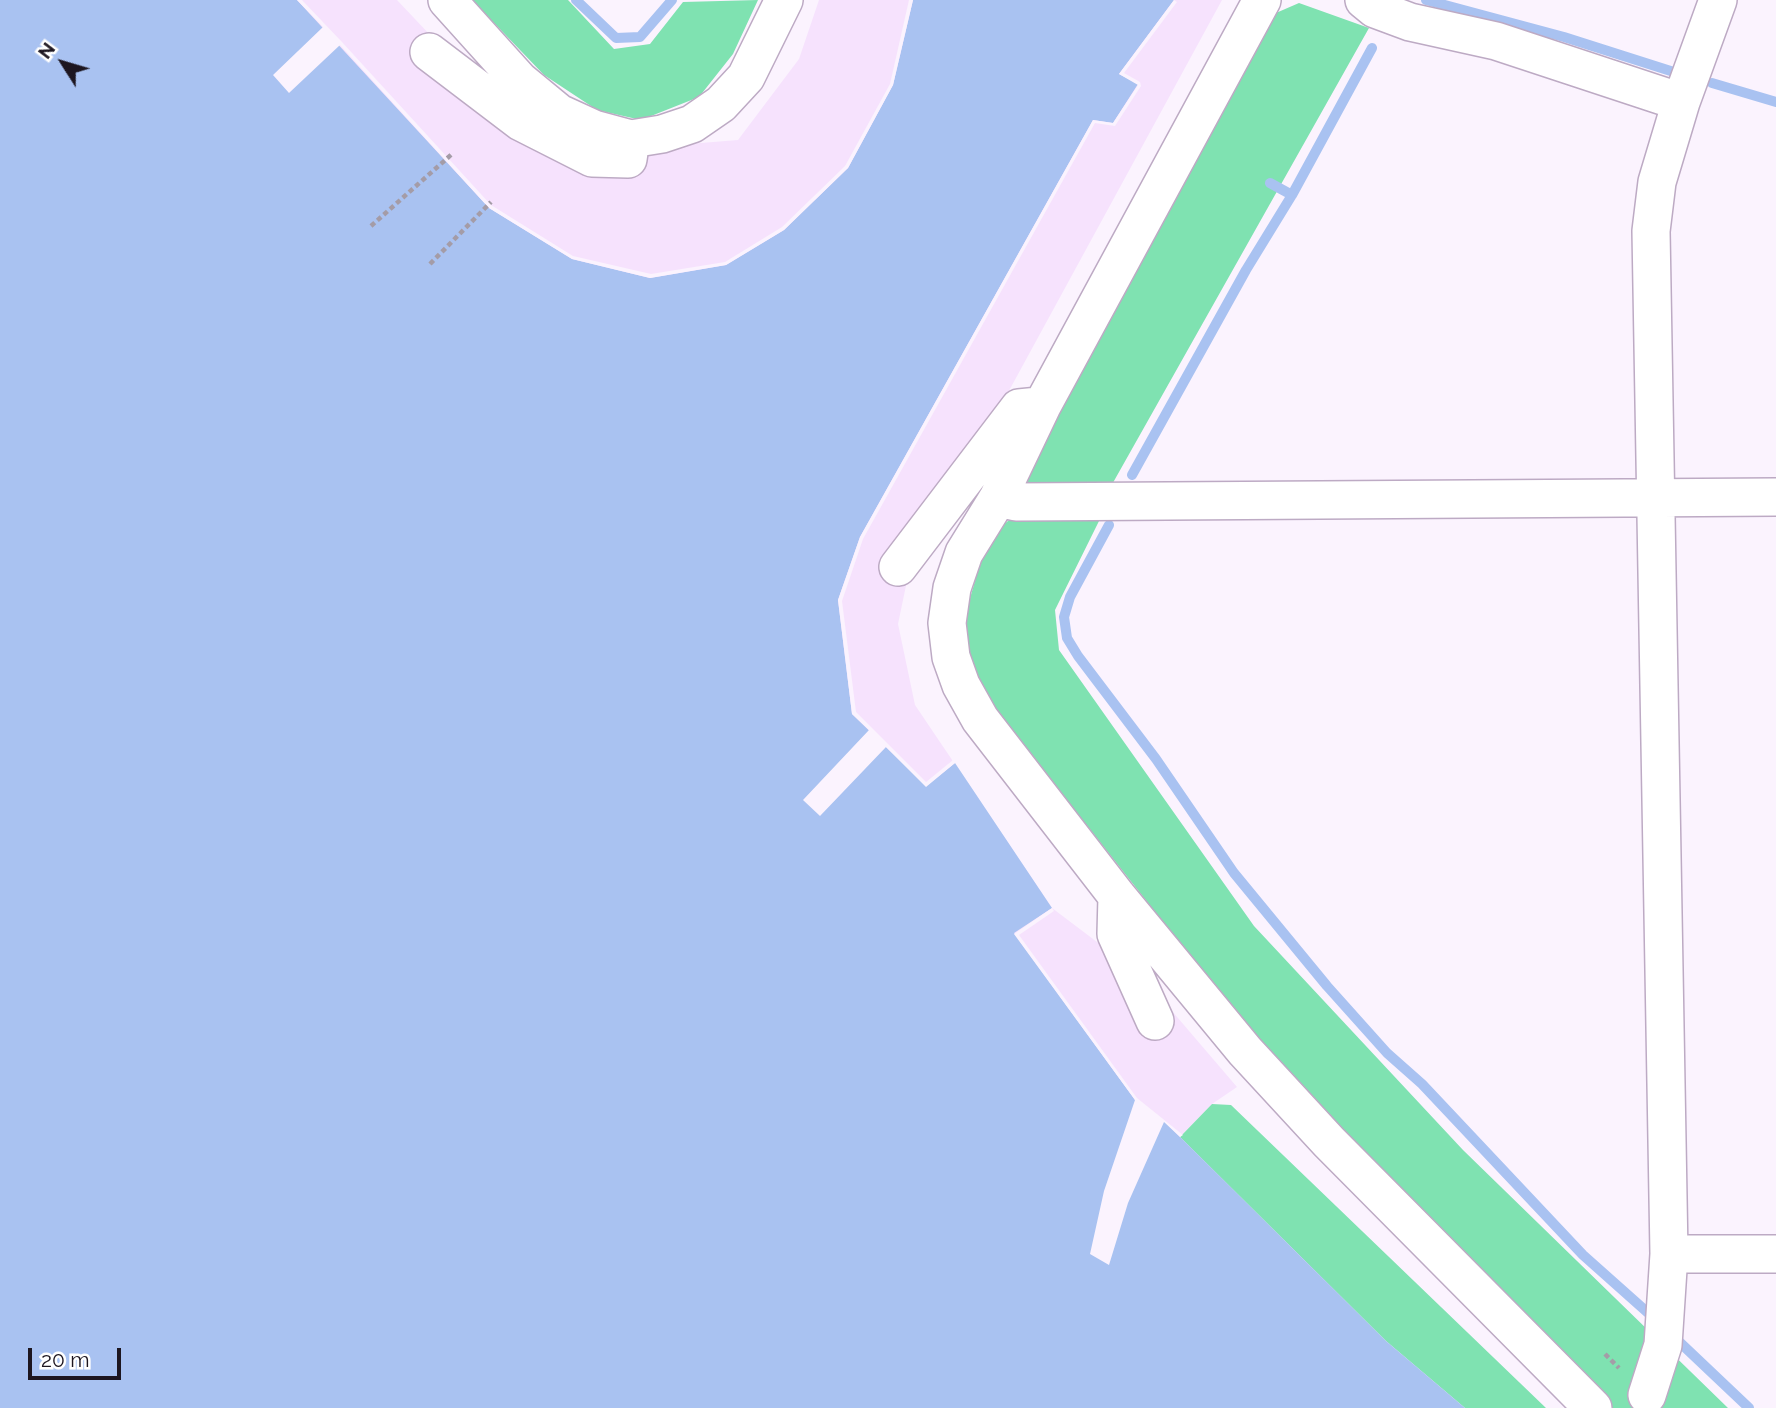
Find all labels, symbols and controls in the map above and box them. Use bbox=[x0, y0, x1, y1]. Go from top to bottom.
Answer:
north arrow bbox=[28, 28, 98, 98]
text: N bbox=[33, 38, 59, 63]
scale bar bbox=[32, 1334, 124, 1378]
text: 20 m bbox=[41, 1347, 89, 1372]

